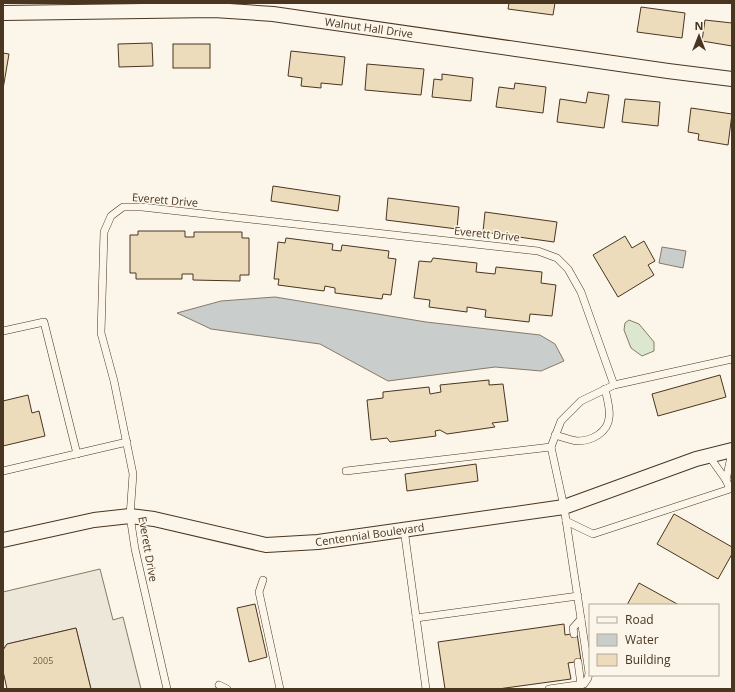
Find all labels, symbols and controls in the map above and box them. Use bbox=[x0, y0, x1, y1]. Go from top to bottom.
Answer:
street label: Walnut Hall Drive bbox=[324, 14, 414, 41]
north arrow bbox=[679, 16, 719, 56]
text: N bbox=[695, 18, 703, 33]
street label: Everett Drive bbox=[131, 189, 199, 210]
street label: Everett Drive bbox=[453, 223, 521, 244]
street label: Everett Drive bbox=[135, 515, 162, 583]
street label: Centennial Boulevard bbox=[314, 519, 425, 549]
legend bbox=[589, 604, 719, 676]
text: Road bbox=[625, 611, 654, 628]
text: Water bbox=[625, 631, 659, 648]
text: Building bbox=[625, 651, 671, 668]
house number: 2005 bbox=[33, 654, 53, 667]

